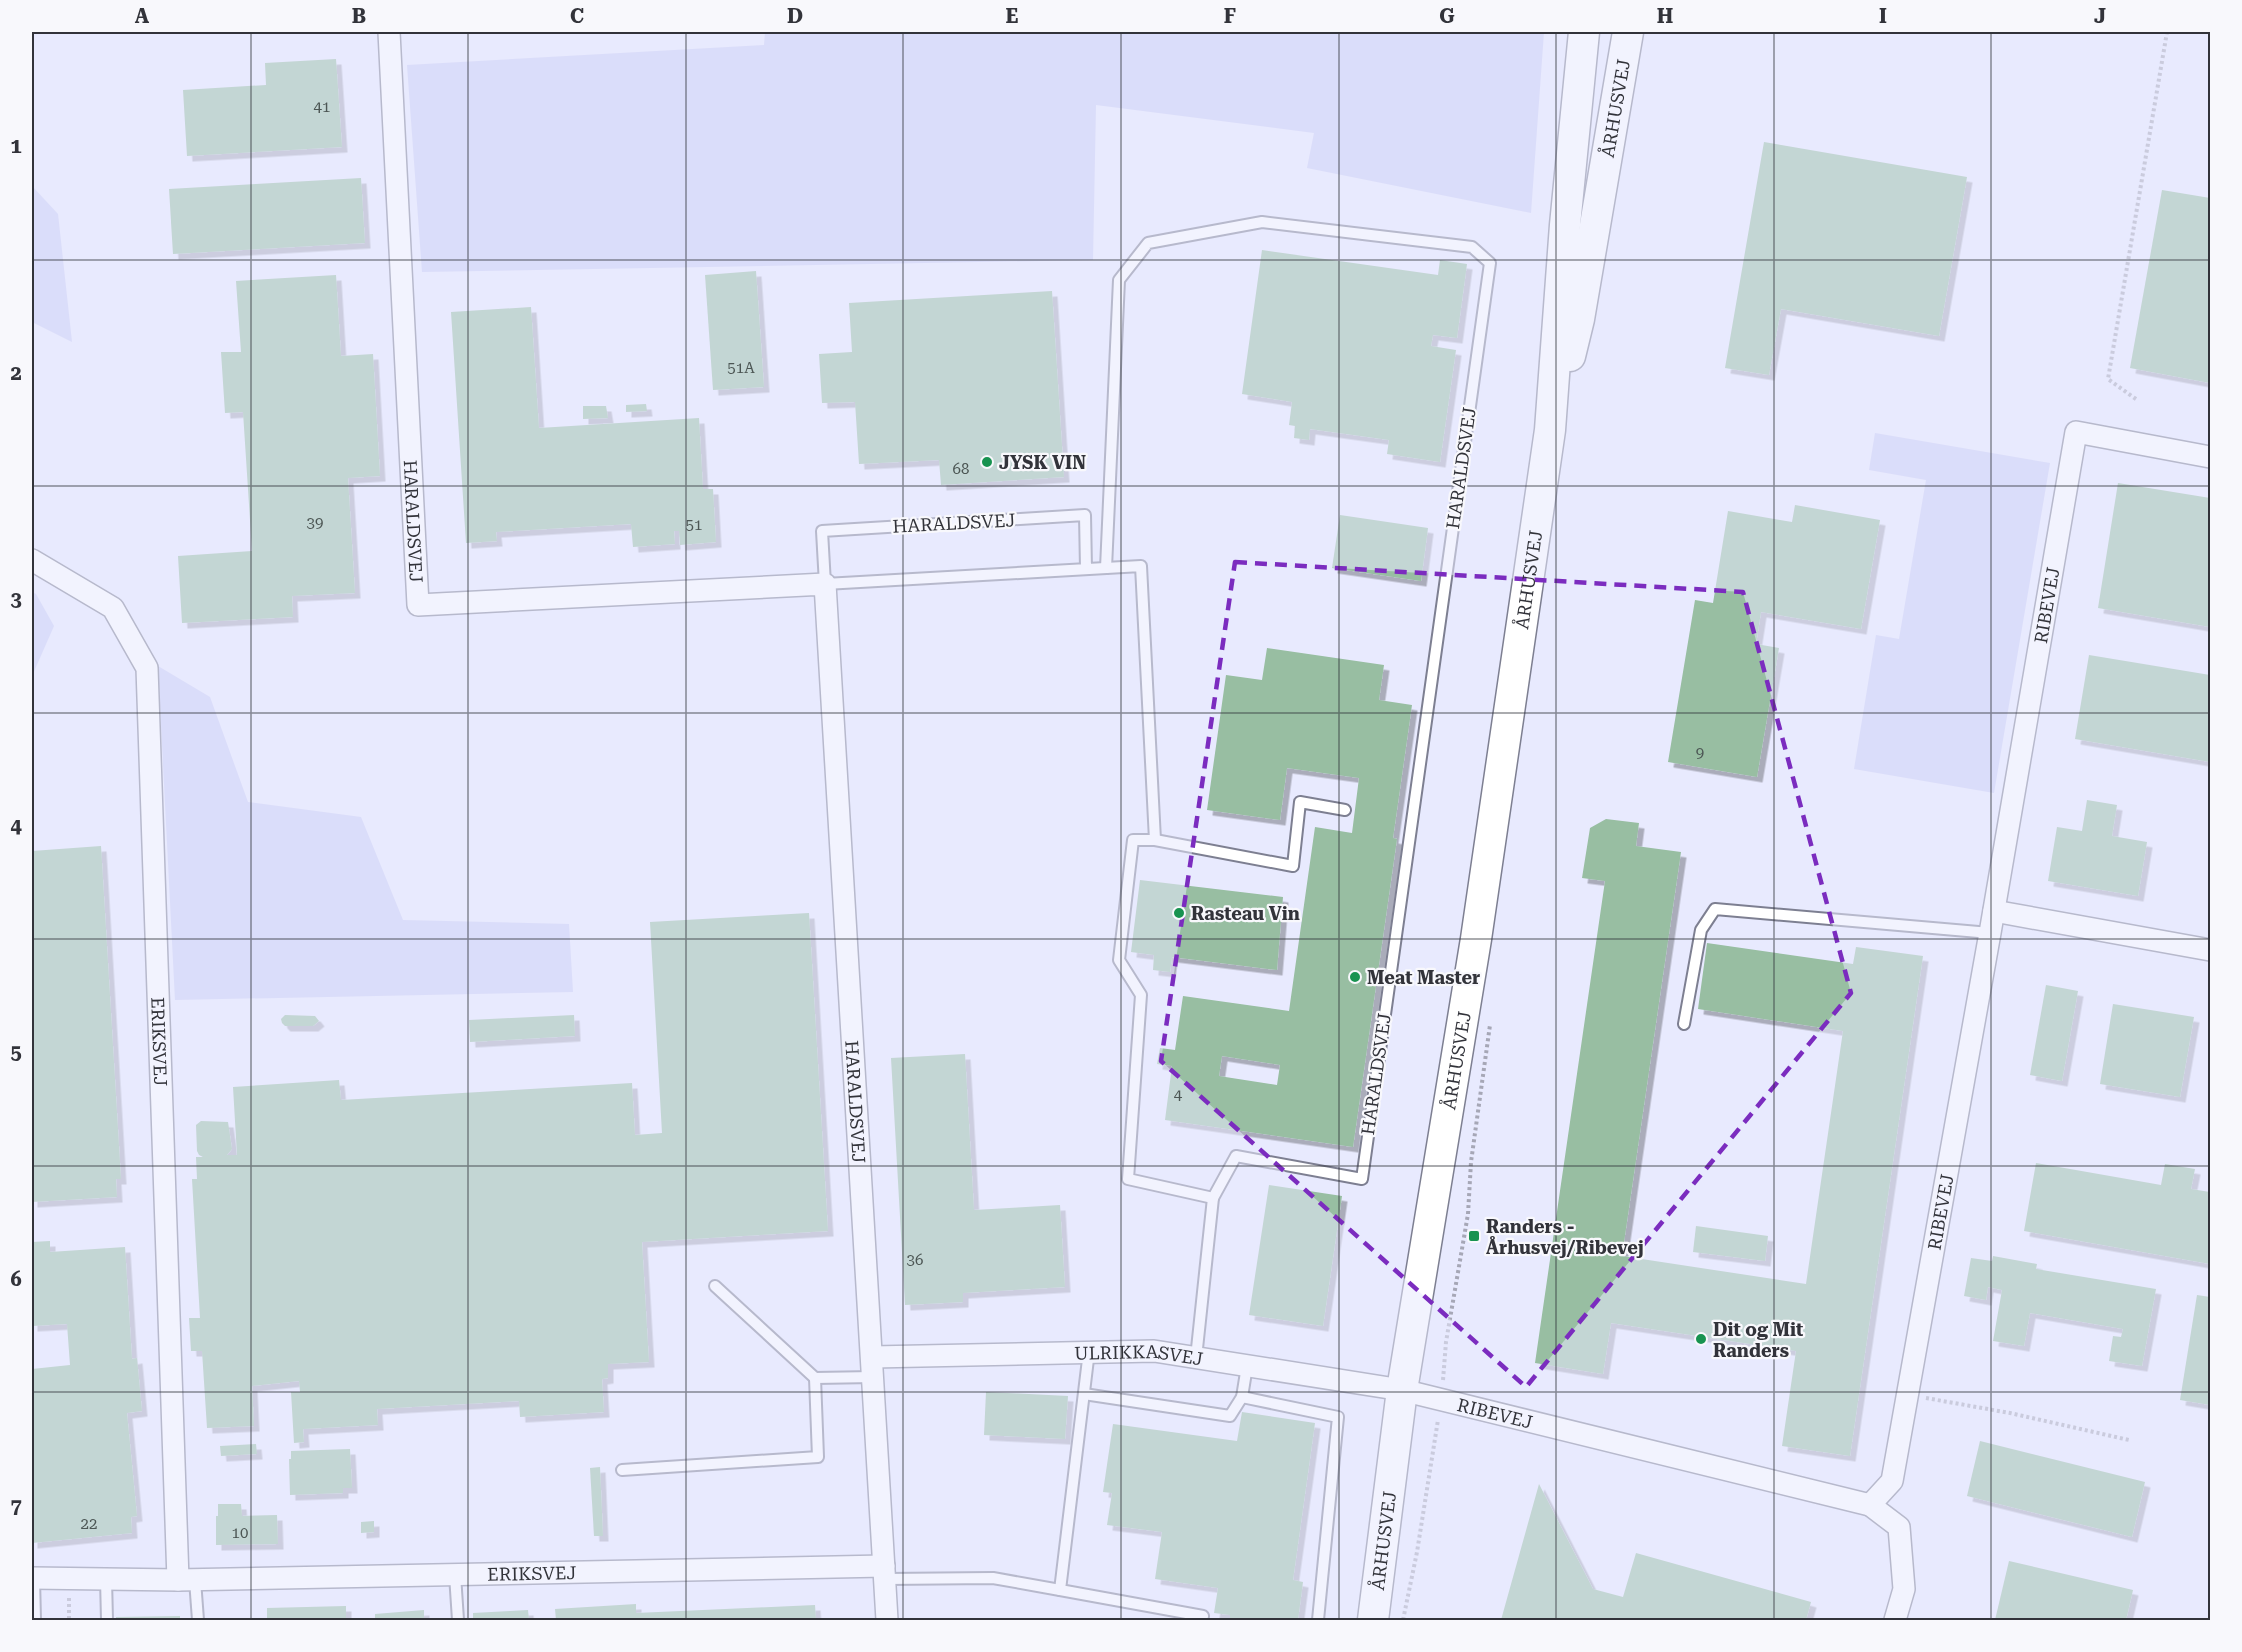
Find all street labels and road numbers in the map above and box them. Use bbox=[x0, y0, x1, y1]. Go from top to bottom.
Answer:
street label: ÅRHUSVEJ bbox=[1596, 57, 1634, 159]
street label: HARALDSVEJ bbox=[1442, 406, 1480, 530]
street label: HARALDSVEJ bbox=[400, 459, 427, 583]
street label: HARALDSVEJ bbox=[892, 509, 1016, 537]
street label: ÅRHUSVEJ bbox=[1511, 529, 1546, 630]
street label: RIBEVEJ bbox=[2029, 565, 2063, 645]
street label: ERIKSVEJ bbox=[148, 997, 172, 1087]
street label: ÅRHUSVEJ bbox=[1438, 1009, 1475, 1111]
street label: HARALDSVEJ bbox=[1357, 1012, 1395, 1136]
street label: HARALDSVEJ bbox=[842, 1040, 870, 1164]
street label: RIBEVEJ bbox=[1923, 1172, 1957, 1252]
street label: ULRIKKASVEJ bbox=[1074, 1340, 1205, 1369]
street label: RIBEVEJ bbox=[1455, 1393, 1535, 1432]
street label: ÅRHUSVEJ bbox=[1366, 1490, 1400, 1591]
street label: ERIKSVEJ bbox=[487, 1562, 577, 1584]

